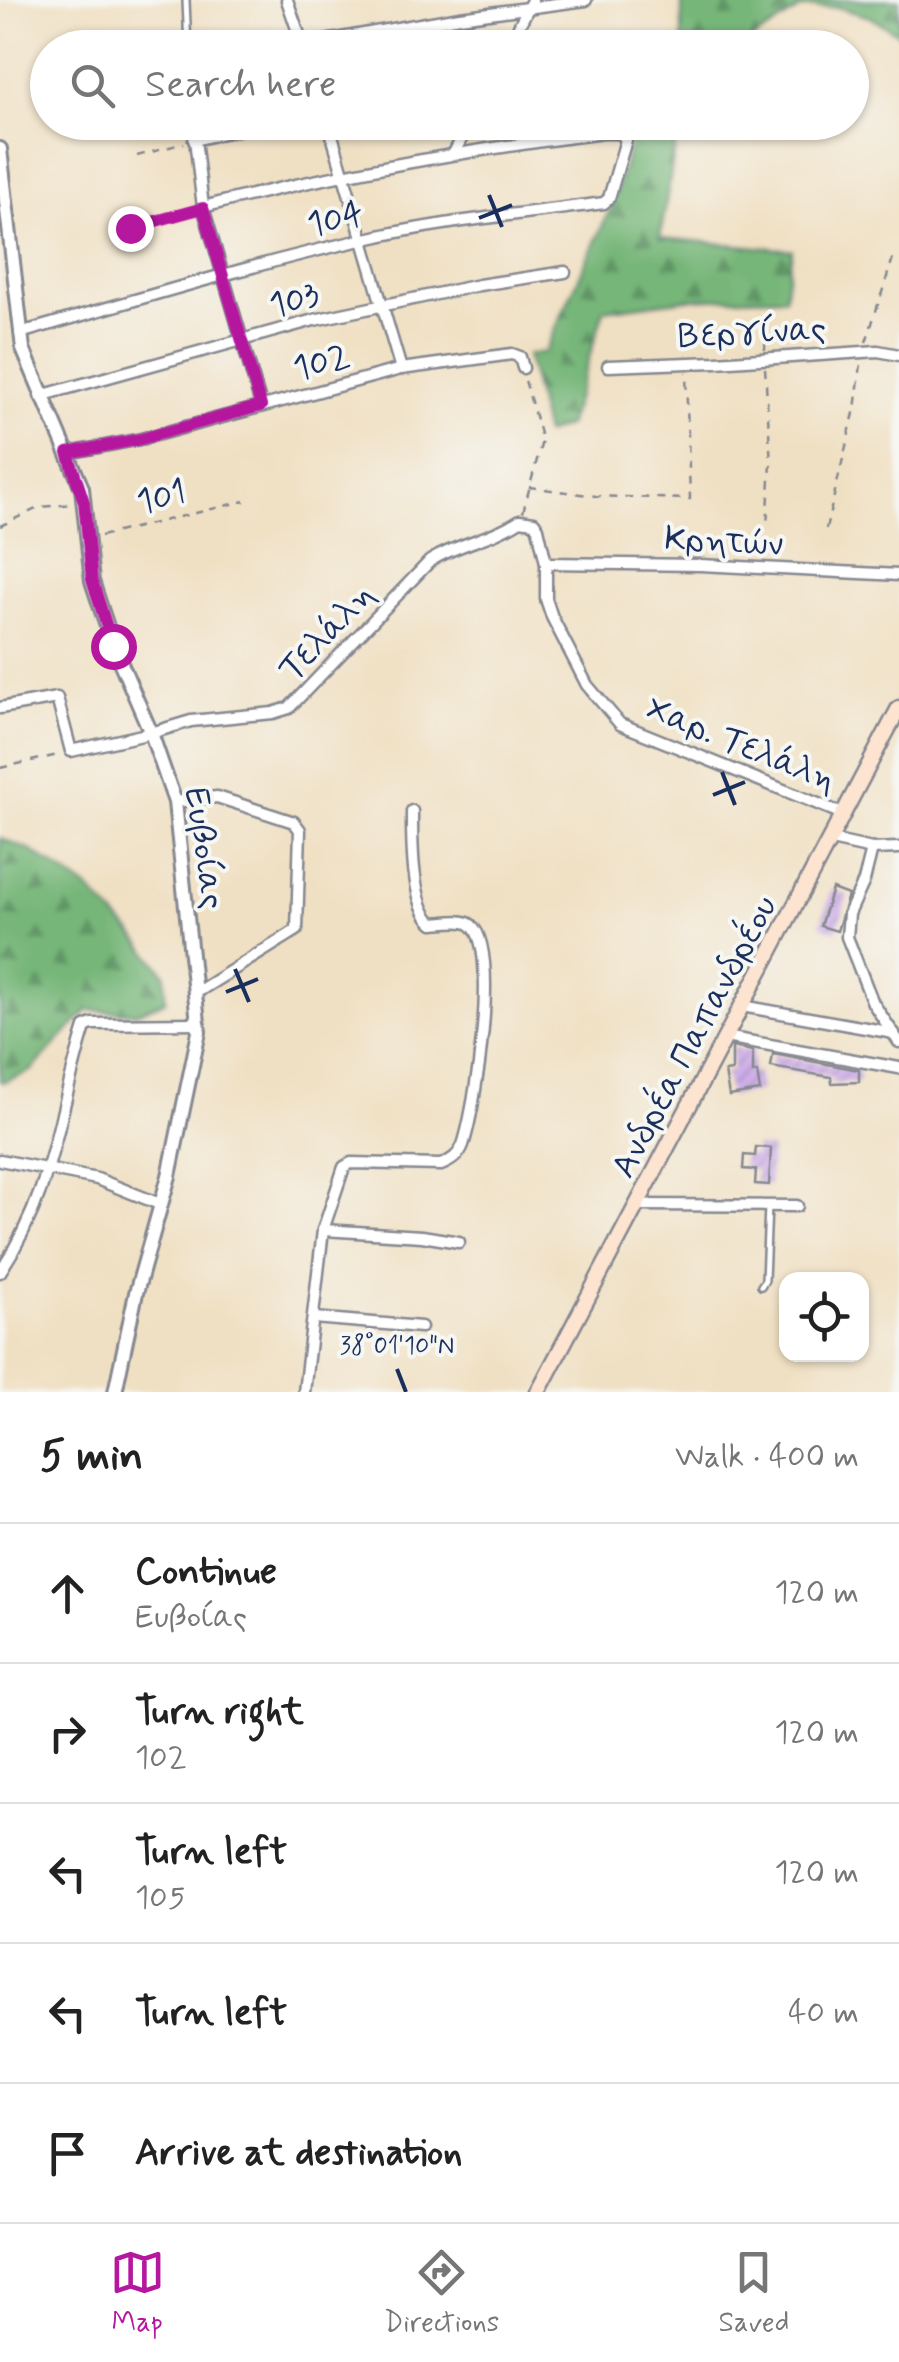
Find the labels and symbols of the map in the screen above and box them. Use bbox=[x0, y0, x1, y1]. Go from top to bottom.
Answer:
street label: 104 bbox=[303, 191, 368, 249]
route end bbox=[108, 206, 154, 252]
street label: 103 bbox=[264, 272, 325, 330]
street label: Βεργίνας bbox=[677, 306, 827, 360]
street label: 102 bbox=[288, 333, 355, 392]
street label: 101 bbox=[132, 470, 191, 526]
street label: Κρητών bbox=[663, 516, 784, 568]
street label: Τελάλη bbox=[269, 573, 386, 692]
route start bbox=[91, 624, 137, 670]
street label: Χαρ. Τελάλη bbox=[639, 686, 843, 804]
street label: Ευβοίας bbox=[173, 784, 235, 912]
street label: Ανδρέα Παπανδρέου bbox=[601, 888, 789, 1186]
text: 38°01'10"N bbox=[340, 1330, 454, 1363]

